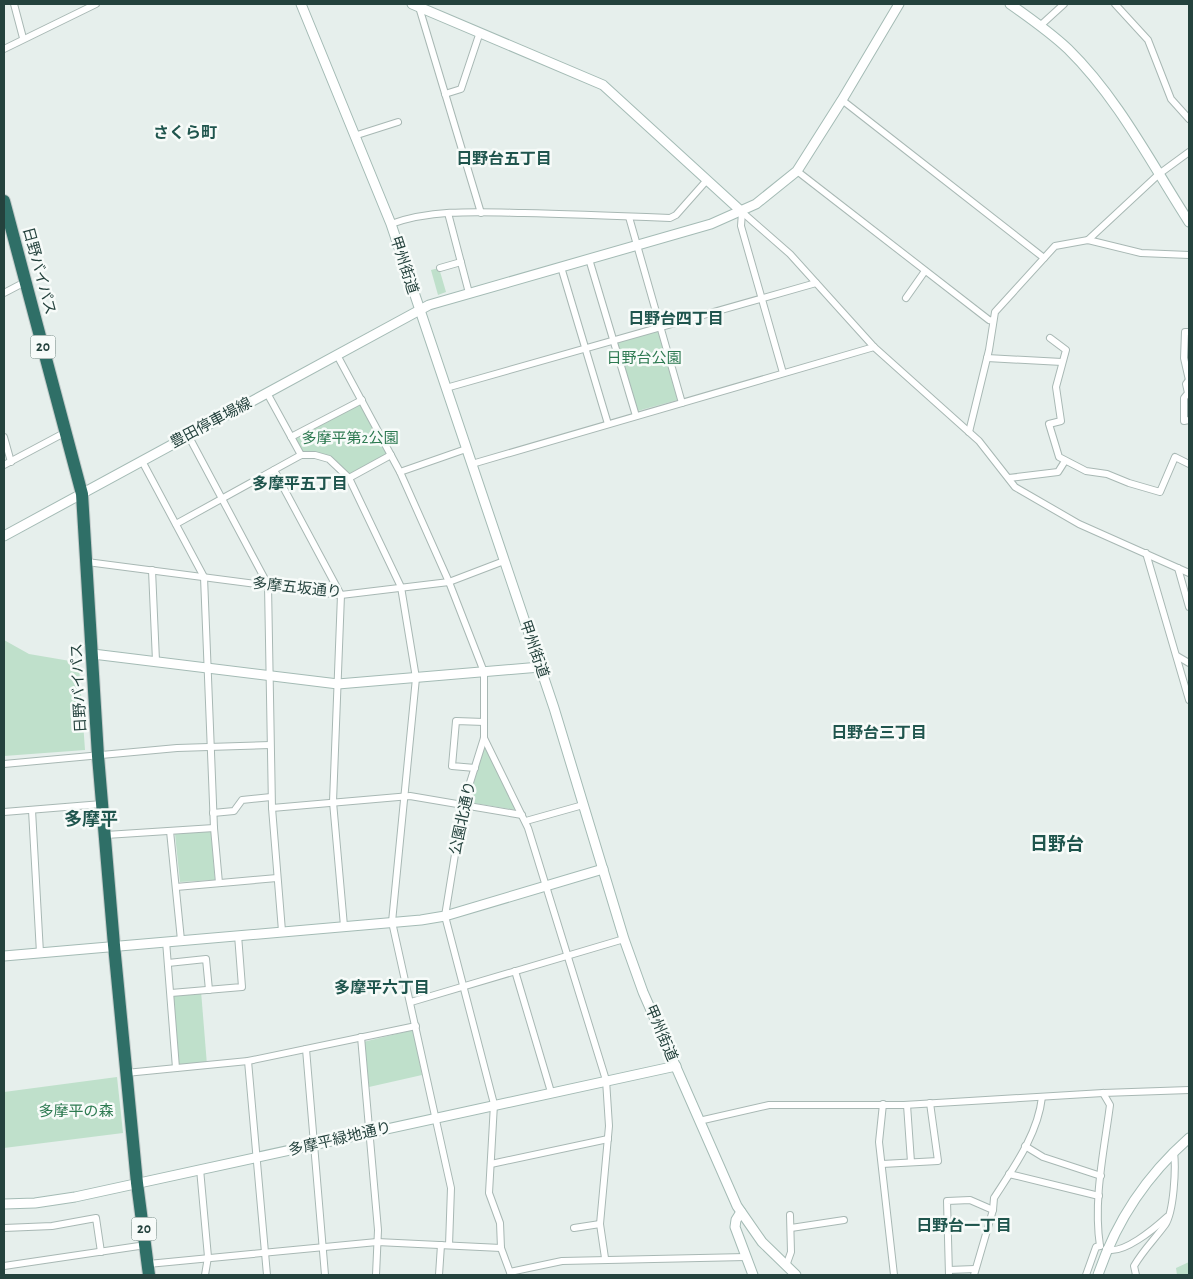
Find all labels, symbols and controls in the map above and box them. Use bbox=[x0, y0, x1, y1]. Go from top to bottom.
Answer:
district label: さくら町 bbox=[153, 124, 217, 141]
district label: 日野台五丁目 bbox=[456, 150, 552, 167]
street label: 日野バイパス bbox=[20, 225, 59, 316]
street label: 甲州街道 bbox=[388, 234, 422, 296]
district label: 日野台四丁目 bbox=[628, 310, 724, 327]
road number: 20 bbox=[30, 336, 56, 358]
park label: 日野台公園 bbox=[606, 350, 682, 366]
street label: 豊田停車場線 bbox=[167, 394, 254, 451]
park label: 多摩平第2公園 bbox=[302, 430, 398, 446]
district label: 多摩平五丁目 bbox=[252, 475, 348, 492]
street label: 多摩五坂通り bbox=[251, 575, 343, 600]
street label: 甲州街道 bbox=[517, 618, 553, 680]
street label: 日野バイパス bbox=[68, 643, 89, 733]
district label: 日野台三丁目 bbox=[831, 724, 927, 741]
street label: 公園北通り bbox=[446, 779, 478, 856]
district label: 多摩平 bbox=[64, 809, 118, 829]
district label: 日野台 bbox=[1030, 834, 1084, 854]
district label: 多摩平六丁目 bbox=[334, 979, 430, 996]
street label: 甲州街道 bbox=[642, 1002, 681, 1064]
park label: 多摩平の森 bbox=[38, 1103, 114, 1119]
street label: 多摩平緑地通り bbox=[287, 1119, 393, 1158]
district label: 日野台一丁目 bbox=[916, 1217, 1012, 1234]
road number: 20 bbox=[132, 1218, 156, 1240]

